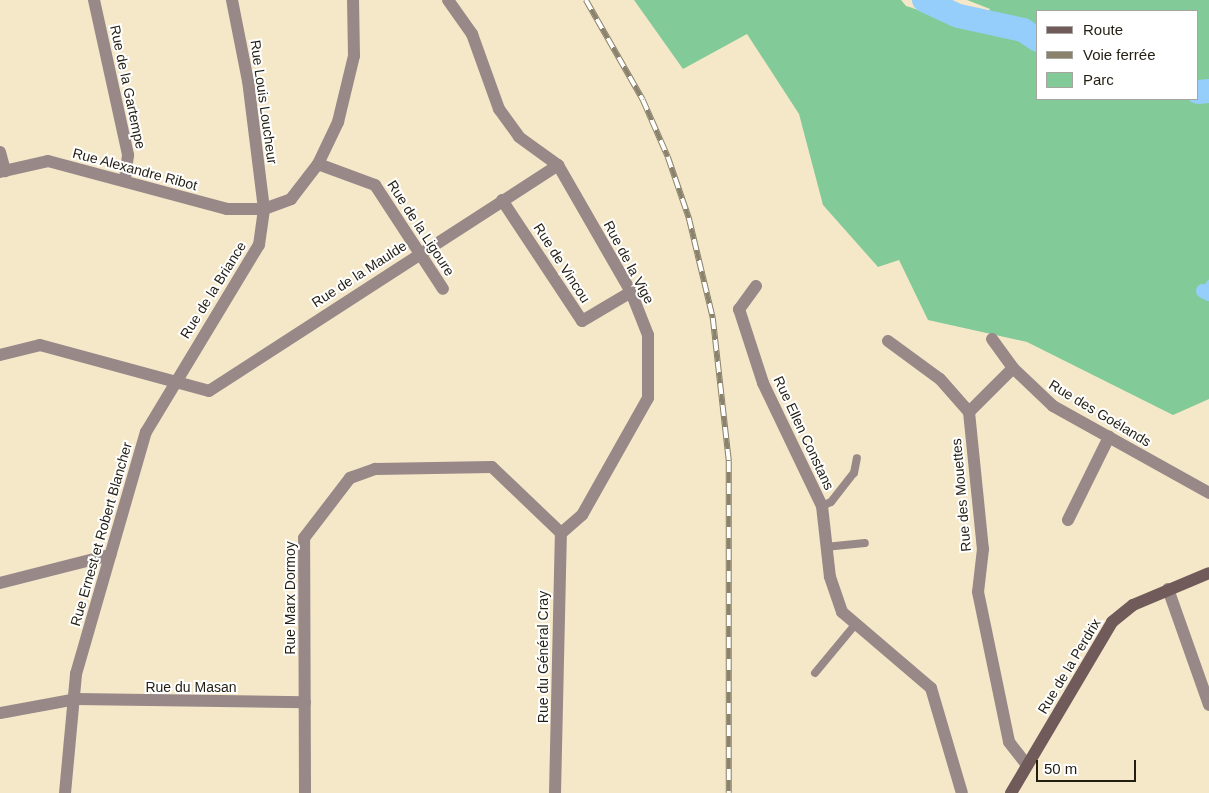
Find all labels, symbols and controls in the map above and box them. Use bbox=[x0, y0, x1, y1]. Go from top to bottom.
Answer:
legend bbox=[1036, 10, 1199, 100]
text: Route bbox=[1083, 21, 1123, 38]
street label: Rue de la Gartempe bbox=[107, 24, 149, 150]
street label: Rue Louis Loucheur bbox=[247, 39, 281, 165]
text: Voie ferrée bbox=[1083, 46, 1156, 63]
text: Parc bbox=[1083, 71, 1114, 88]
street label: Rue Alexandre Ribot bbox=[70, 144, 200, 194]
street label: Rue de la Ligoure bbox=[384, 177, 458, 279]
street label: Rue de la Vige bbox=[600, 218, 658, 306]
street label: Rue de Vincou bbox=[530, 220, 594, 306]
street label: Rue de la Maulde bbox=[308, 237, 410, 311]
street label: Rue de la Briance bbox=[176, 238, 250, 342]
street label: Rue Ellen Constans bbox=[770, 373, 838, 493]
street label: Rue des Goélands bbox=[1046, 376, 1154, 450]
street label: Rue des Mouettes bbox=[948, 438, 974, 552]
street label: Rue Ernest et Robert Blancher bbox=[67, 440, 135, 628]
street label: Rue Marx Dormoy bbox=[282, 541, 298, 655]
street label: Rue du Général Cray bbox=[535, 591, 551, 723]
street label: Rue de la Perdrix bbox=[1034, 615, 1104, 717]
street label: Rue du Masan bbox=[145, 679, 237, 695]
scale bar bbox=[1039, 750, 1139, 782]
text: 50 m bbox=[1044, 760, 1077, 777]

